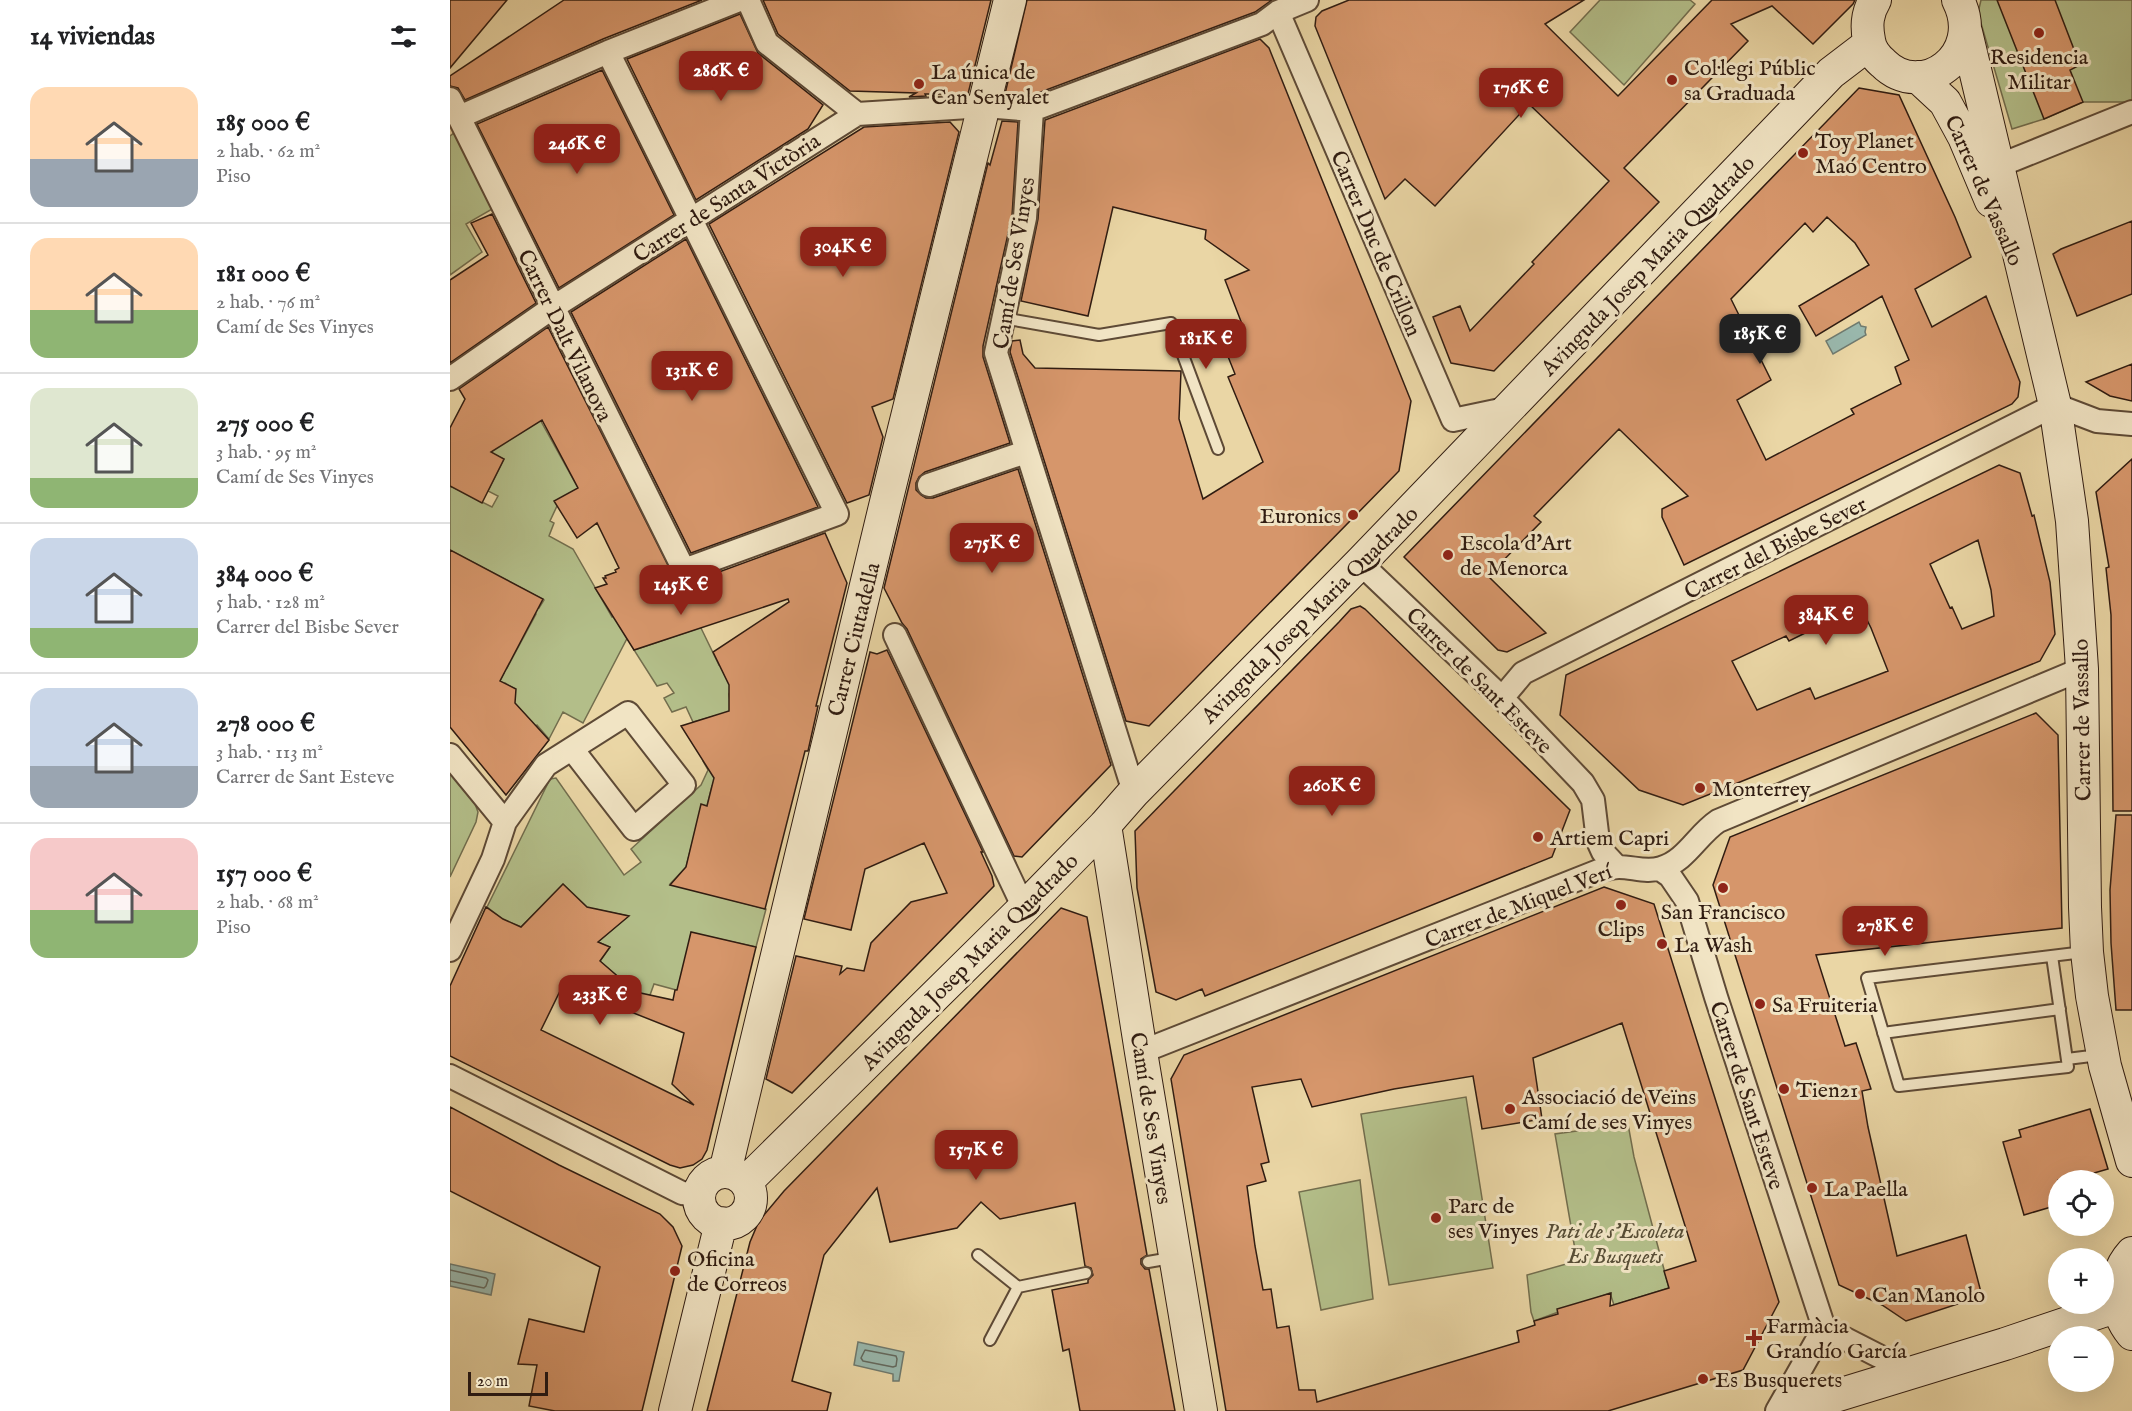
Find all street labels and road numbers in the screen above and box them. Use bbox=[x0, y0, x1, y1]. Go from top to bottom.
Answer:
street label: Carrer de Vassallo bbox=[1937, 111, 2029, 271]
street label: Carrer de Santa Victòria bbox=[628, 127, 826, 270]
street label: Carrer Duc de Crillon bbox=[1323, 147, 1427, 341]
street label: Avinguda Josep Maria Quadrado bbox=[1535, 150, 1762, 383]
street label: Camí de Ses Vinyes bbox=[988, 175, 1042, 351]
street label: Carrer Dalt Vilanova bbox=[510, 245, 618, 427]
street label: Carrer del Bisbe Sever bbox=[1680, 491, 1872, 607]
street label: Avinguda Josep Maria Quadrado bbox=[1195, 501, 1425, 731]
street label: Carrer Ciutadella bbox=[822, 559, 888, 719]
street label: Carrer de Sant Esteve bbox=[1399, 602, 1558, 761]
street label: Carrer de Vassallo bbox=[2068, 638, 2098, 801]
street label: Avinguda Josep Maria Quadrado bbox=[855, 848, 1085, 1078]
street label: Carrer de Miquel Verí bbox=[1421, 858, 1618, 955]
street label: Carrer de Sant Esteve bbox=[1702, 998, 1790, 1193]
street label: Camí de Ses Vinyes bbox=[1123, 1030, 1177, 1206]

